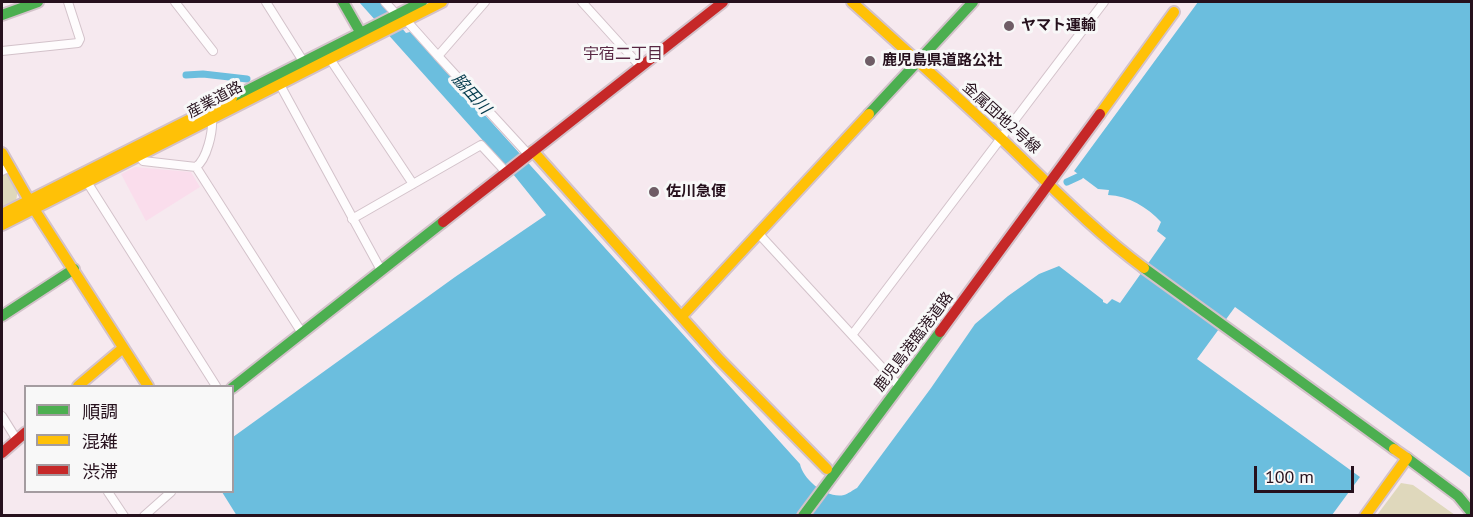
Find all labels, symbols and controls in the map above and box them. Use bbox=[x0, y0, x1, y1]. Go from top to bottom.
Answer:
place label: ヤマト運輸 bbox=[1021, 17, 1096, 35]
marker: ヤマト運輸 bbox=[1002, 19, 1016, 33]
district label: 宇宿二丁目 bbox=[583, 44, 663, 64]
place label: 鹿児島県道路公社 bbox=[882, 52, 1002, 70]
marker: 鹿児島県道路公社 bbox=[863, 54, 877, 68]
water label: 脇田川 bbox=[448, 70, 494, 118]
street label: 産業道路 bbox=[184, 78, 246, 122]
street label: 金属団地2号線 bbox=[958, 78, 1044, 158]
place label: 佐川急便 bbox=[666, 183, 726, 201]
marker: 佐川急便 bbox=[647, 185, 661, 199]
street label: 鹿児島港臨港道路 bbox=[871, 289, 957, 395]
legend bbox=[24, 385, 234, 493]
text: 順調 bbox=[82, 400, 118, 423]
text: 混雑 bbox=[82, 430, 118, 453]
scale bar bbox=[1257, 454, 1358, 492]
text: 渋滞 bbox=[82, 460, 118, 483]
text: 100 m bbox=[1265, 465, 1314, 488]

